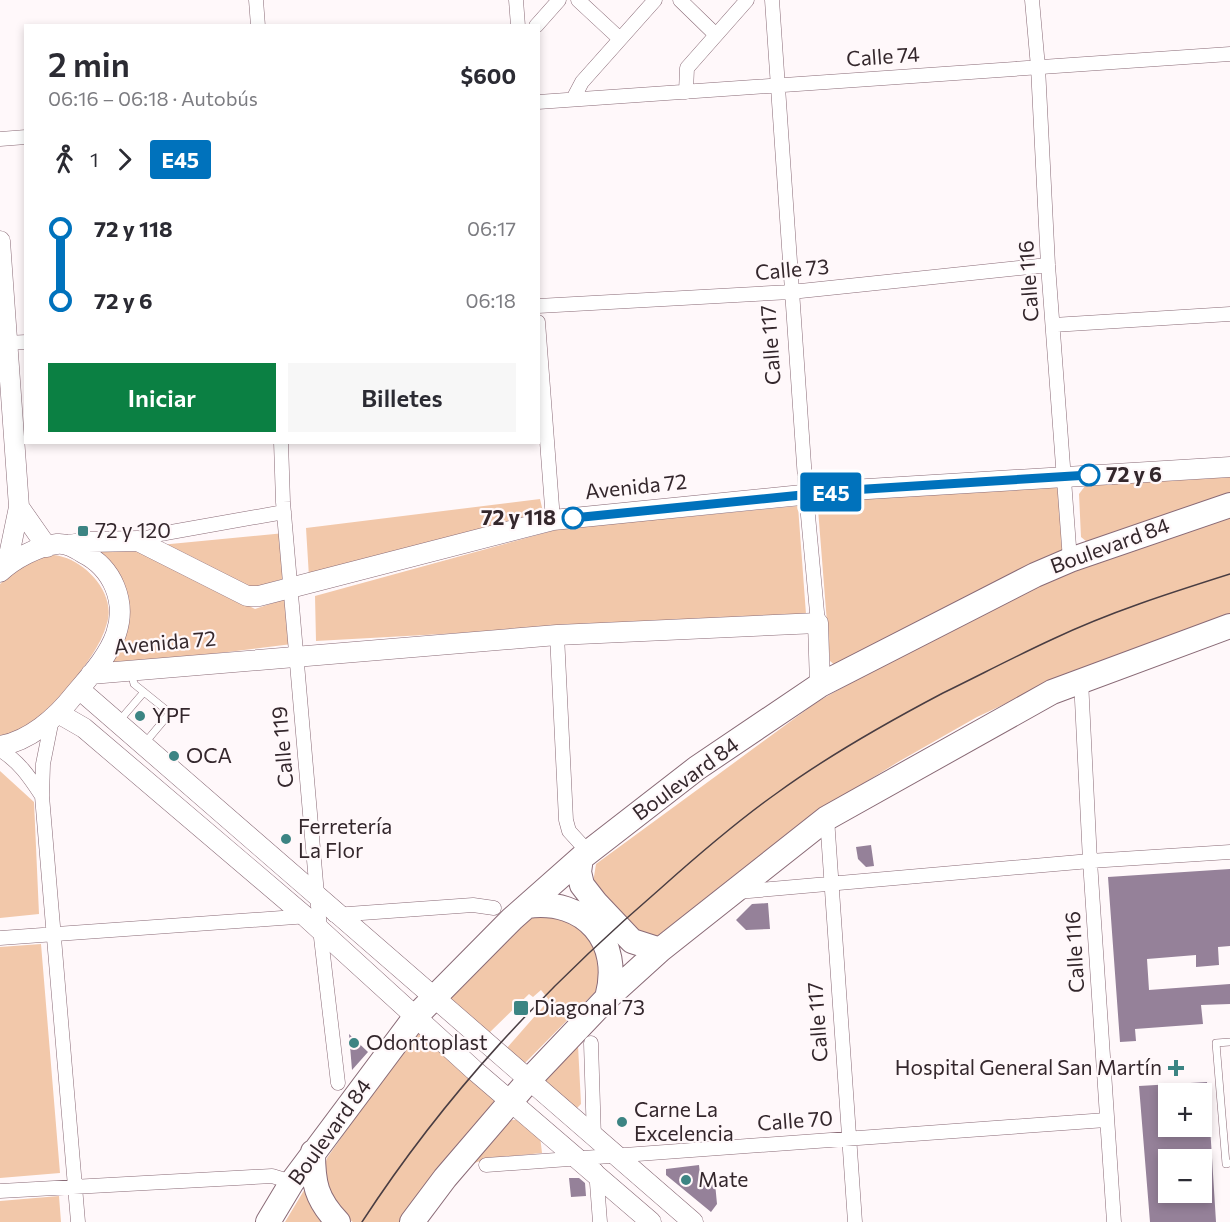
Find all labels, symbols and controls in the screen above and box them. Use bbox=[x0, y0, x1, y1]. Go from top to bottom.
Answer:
street label: Calle 74 bbox=[845, 40, 921, 71]
text: 2 min bbox=[48, 43, 130, 84]
text: $600 bbox=[461, 62, 516, 89]
text: 06:16 – 06:18 · Autobús bbox=[48, 86, 258, 110]
icon: walk bbox=[48, 143, 81, 176]
icon: forward bbox=[108, 143, 141, 176]
text: 1 bbox=[90, 147, 99, 171]
text: E45 bbox=[162, 147, 199, 172]
text: 72 y 118 bbox=[94, 215, 173, 242]
text: 06:17 bbox=[467, 216, 516, 240]
street label: Calle 116 bbox=[1012, 239, 1043, 323]
street label: Calle 73 bbox=[754, 253, 830, 284]
text: 72 y 6 bbox=[94, 287, 153, 314]
text: 06:18 bbox=[465, 288, 516, 312]
street label: Calle 117 bbox=[754, 304, 785, 386]
button: Iniciar bbox=[48, 363, 276, 432]
button: Billetes bbox=[288, 363, 516, 432]
place label: 72 y 6 bbox=[1106, 461, 1162, 486]
marker: 72 y 6 bbox=[1078, 464, 1100, 486]
street label: Avenida 72 bbox=[584, 468, 688, 503]
line badge: E45 bbox=[796, 472, 866, 512]
text: E45 bbox=[812, 480, 850, 505]
place label: 72 y 118 bbox=[481, 504, 556, 529]
marker: 72 y 118 bbox=[562, 507, 584, 529]
street label: Boulevard 84 bbox=[1046, 511, 1173, 578]
place label: 72 y 120 bbox=[95, 517, 171, 542]
marker: 72 y 120 bbox=[76, 524, 90, 538]
street label: Avenida 72 bbox=[113, 625, 217, 658]
place label: YPF bbox=[152, 702, 191, 727]
street label: Calle 119 bbox=[265, 705, 298, 789]
marker: YPF bbox=[133, 709, 147, 723]
street label: Boulevard 84 bbox=[627, 731, 743, 825]
place label: OCA bbox=[186, 742, 232, 767]
marker: OCA bbox=[167, 749, 181, 763]
place label: Ferretería La Flor bbox=[298, 813, 392, 862]
marker: Ferretería La Flor bbox=[279, 832, 293, 846]
street label: Calle 116 bbox=[1059, 911, 1088, 994]
street label: Calle 117 bbox=[801, 981, 832, 1063]
place label: Diagonal 73 bbox=[534, 994, 645, 1019]
marker: Diagonal 73 bbox=[512, 999, 530, 1017]
place label: Odontoplast bbox=[366, 1029, 488, 1054]
marker: Odontoplast bbox=[347, 1036, 361, 1050]
place label: Hospital General San Martín bbox=[895, 1054, 1162, 1079]
marker: Hospital General San Martín bbox=[1167, 1059, 1185, 1077]
street label: Boulevard 84 bbox=[282, 1073, 376, 1189]
map controls bbox=[1158, 1083, 1212, 1203]
button: + bbox=[1158, 1083, 1212, 1137]
place label: Carne La Excelencia bbox=[634, 1096, 734, 1145]
street label: Calle 70 bbox=[756, 1104, 834, 1135]
marker: Carne La Excelencia bbox=[615, 1115, 629, 1129]
button: − bbox=[1158, 1149, 1212, 1203]
place label: Mate bbox=[698, 1166, 748, 1191]
marker: Mate bbox=[679, 1173, 693, 1187]

